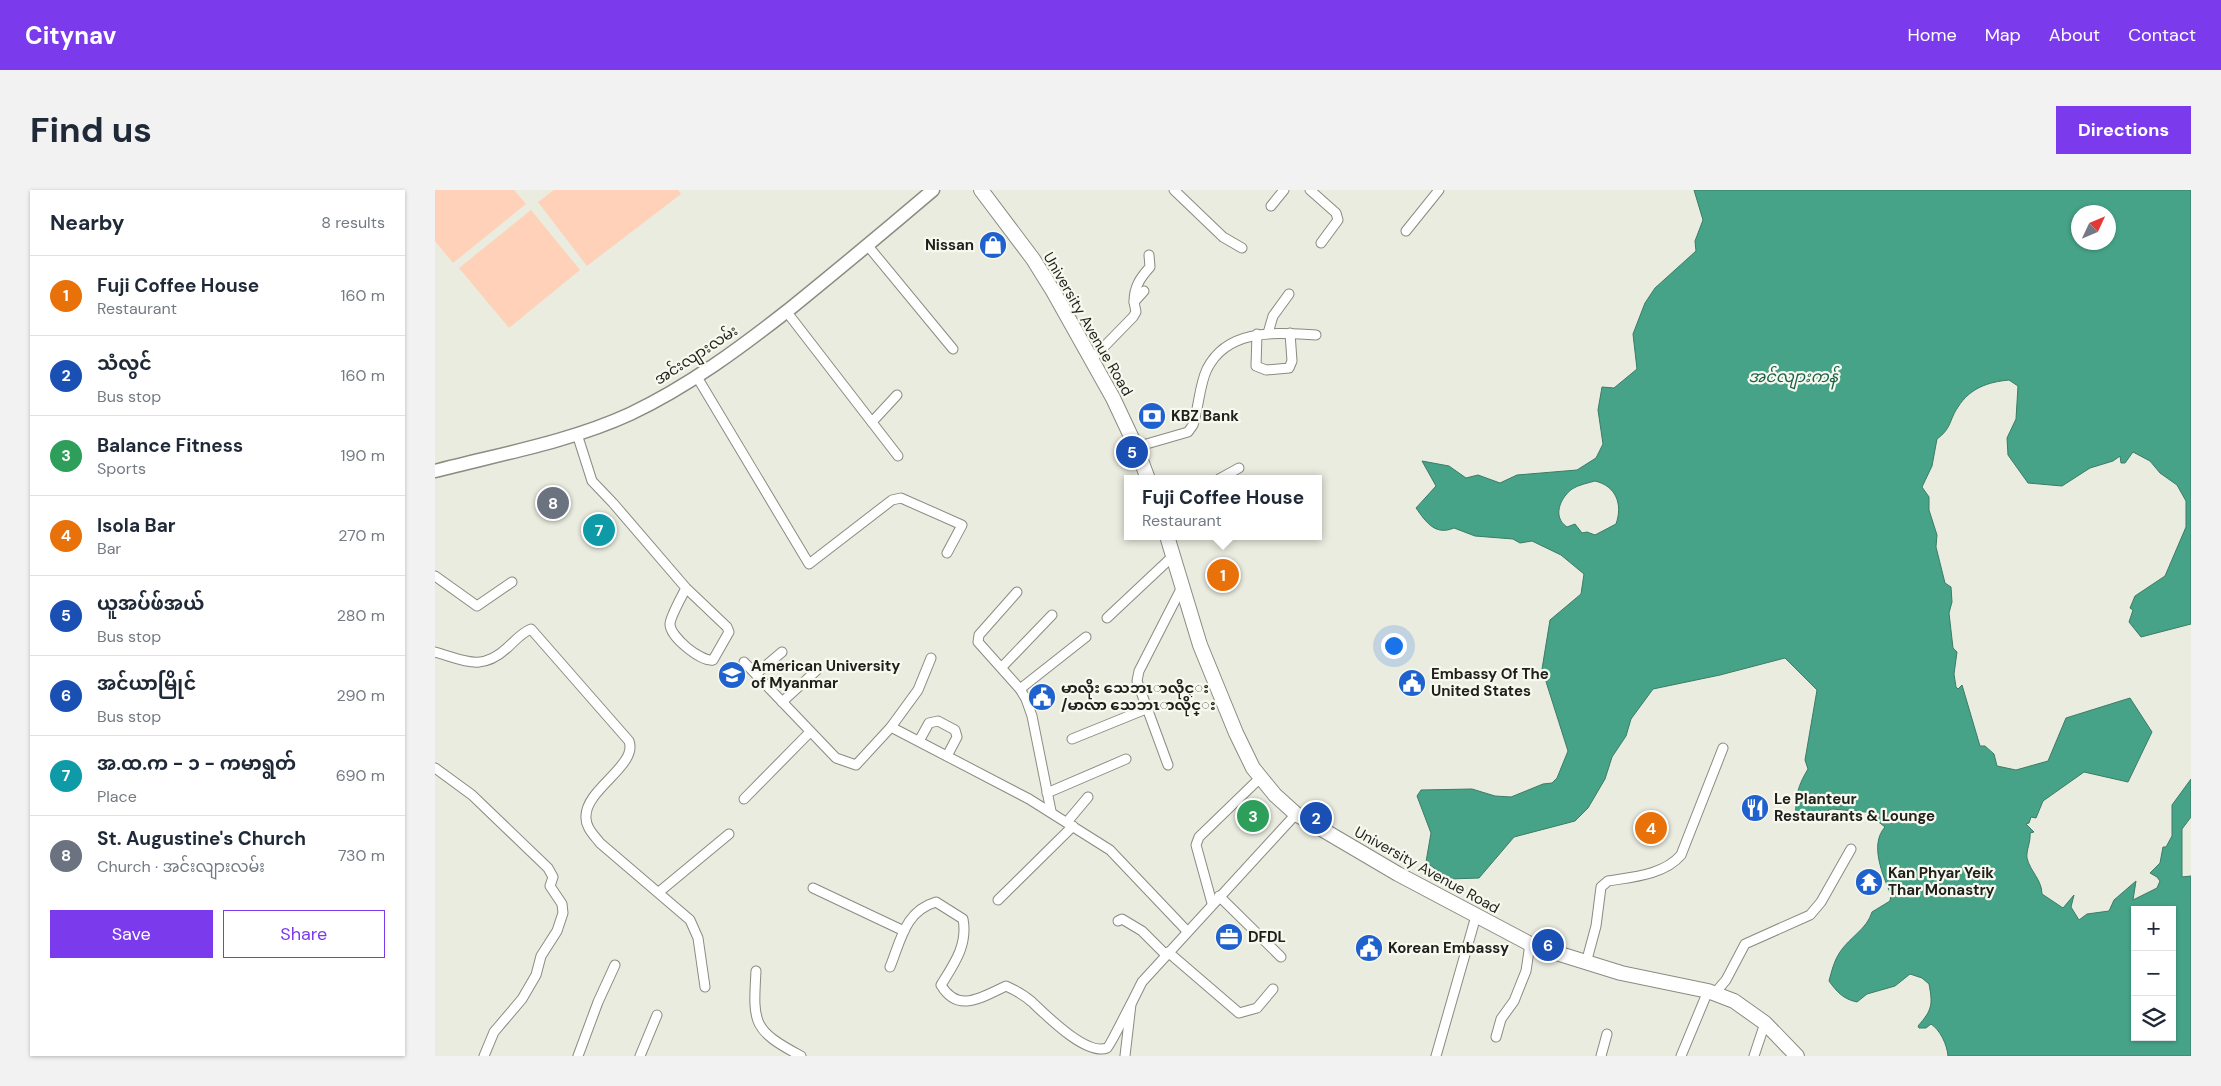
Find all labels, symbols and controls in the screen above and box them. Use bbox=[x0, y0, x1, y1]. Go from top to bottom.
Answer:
text: Citynav bbox=[25, 20, 116, 51]
text: Home bbox=[1907, 23, 1957, 47]
text: Map bbox=[1985, 23, 2021, 47]
text: About bbox=[2049, 23, 2100, 47]
text: Contact bbox=[2128, 23, 2196, 47]
button: Directions bbox=[2056, 106, 2191, 154]
text: Find us bbox=[30, 107, 152, 153]
north arrow bbox=[2071, 205, 2116, 250]
text: Nearby bbox=[50, 209, 124, 237]
text: 8 results bbox=[321, 212, 385, 233]
shop icon: Nissan bbox=[978, 230, 1008, 260]
place label: Nissan bbox=[925, 235, 974, 255]
street label: University Avenue Road bbox=[1039, 248, 1137, 400]
text: Fuji Coffee House bbox=[97, 273, 259, 298]
text: 1 bbox=[63, 285, 69, 306]
text: 160 m bbox=[341, 285, 385, 306]
text: Restaurant bbox=[97, 298, 177, 319]
street label: အင်းလျားလမ်း bbox=[650, 320, 743, 391]
text: သံလွင် bbox=[97, 351, 152, 376]
text: 2 bbox=[61, 365, 71, 386]
text: 160 m bbox=[341, 365, 385, 386]
water label: အင်လျားကန် bbox=[1748, 365, 1840, 390]
text: Bus stop bbox=[97, 386, 161, 407]
bank icon: KBZ Bank bbox=[1137, 401, 1167, 431]
place label: KBZ Bank bbox=[1171, 406, 1239, 426]
text: Balance Fitness bbox=[97, 433, 243, 458]
pin: 5 bbox=[1116, 433, 1148, 471]
text: 3 bbox=[61, 445, 71, 466]
text: 190 m bbox=[341, 445, 385, 466]
text: Sports bbox=[97, 458, 146, 479]
popup bbox=[1124, 475, 1322, 540]
pin: 8 bbox=[537, 484, 569, 522]
text: Fuji Coffee House bbox=[1142, 485, 1304, 510]
text: Restaurant bbox=[1142, 510, 1222, 531]
pin: 7 bbox=[583, 511, 615, 549]
text: Isola Bar bbox=[97, 513, 176, 538]
text: 4 bbox=[61, 525, 71, 546]
text: 270 m bbox=[338, 525, 385, 546]
text: Bar bbox=[97, 538, 121, 559]
pin: 1 bbox=[1207, 556, 1239, 594]
text: ယူအပ်ဖ်အယ် bbox=[97, 591, 204, 616]
text: 5 bbox=[61, 605, 71, 626]
text: 280 m bbox=[337, 605, 385, 626]
text: Bus stop bbox=[97, 626, 161, 647]
your location bbox=[1381, 633, 1407, 659]
place label: American University of Myanmar bbox=[751, 656, 900, 693]
school or university icon: American University of Myanmar bbox=[717, 660, 747, 690]
place label: Embassy Of The United States bbox=[1431, 664, 1549, 701]
public building icon: Embassy Of The United States bbox=[1397, 668, 1427, 698]
text: အင်ယာမြိုင် bbox=[97, 671, 196, 696]
place label: မာလိုး သေဘၤာလိုင္း /မာလာ သေဘၤာလိုင္း bbox=[1061, 678, 1216, 717]
public building icon: မာလိုး သေဘၤာလိုင္း /မာလာ သေဘၤာလိုင္း bbox=[1027, 682, 1057, 712]
text: 6 bbox=[61, 685, 71, 706]
text: 290 m bbox=[336, 685, 385, 706]
text: Bus stop bbox=[97, 706, 161, 727]
text: အ.ထ.က - ၁ - ကမာရွတ် bbox=[97, 751, 296, 776]
text: 7 bbox=[62, 765, 70, 786]
text: 690 m bbox=[336, 765, 385, 786]
text: Place bbox=[97, 786, 137, 807]
place label: Le Planteur Restaurants & Lounge bbox=[1774, 789, 1935, 826]
restaurant icon: Le Planteur Restaurants & Lounge bbox=[1740, 793, 1770, 823]
pin: 3 bbox=[1237, 797, 1269, 835]
pin: 2 bbox=[1300, 799, 1332, 837]
pin: 4 bbox=[1635, 809, 1667, 847]
street label: University Avenue Road bbox=[1351, 822, 1503, 918]
text: St. Augustine's Church bbox=[97, 826, 306, 851]
text: 8 bbox=[61, 845, 71, 866]
text: 730 m bbox=[338, 845, 385, 866]
text: Church · အင်းလျားလမ်း bbox=[97, 856, 265, 877]
place label: Kan Phyar Yeik Thar Monastry bbox=[1888, 863, 1995, 900]
temple icon: Kan Phyar Yeik Thar Monastry bbox=[1854, 867, 1884, 897]
map controls bbox=[2131, 906, 2176, 1041]
button: + bbox=[2131, 906, 2176, 951]
button: Save bbox=[50, 910, 213, 958]
button: Share bbox=[223, 910, 385, 958]
office icon: DFDL bbox=[1214, 922, 1244, 952]
pin: 6 bbox=[1532, 926, 1564, 964]
place label: DFDL bbox=[1248, 927, 1286, 947]
public building icon: Korean Embassy bbox=[1354, 933, 1384, 963]
place label: Korean Embassy bbox=[1388, 938, 1509, 958]
button: − bbox=[2131, 951, 2176, 996]
button: layers bbox=[2131, 996, 2176, 1041]

